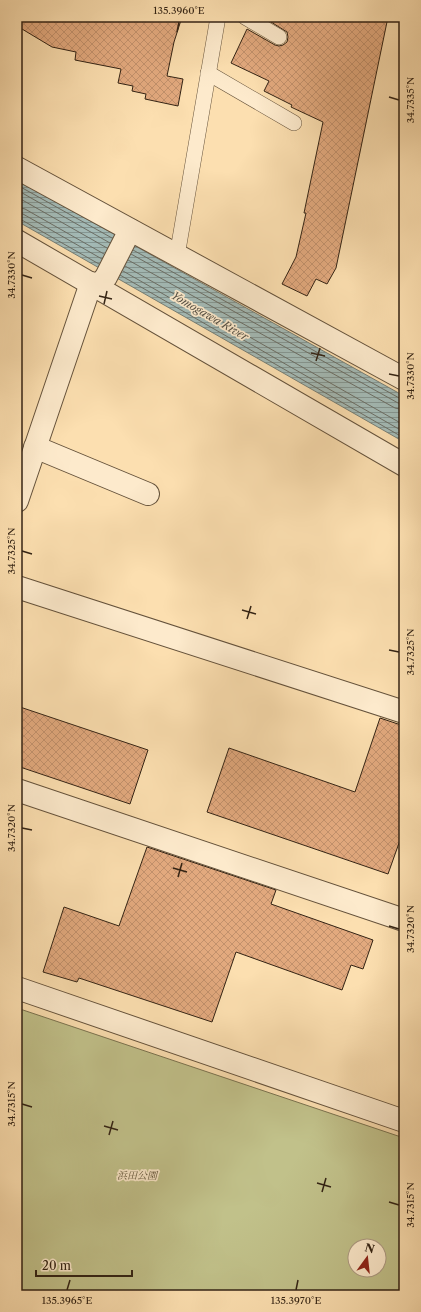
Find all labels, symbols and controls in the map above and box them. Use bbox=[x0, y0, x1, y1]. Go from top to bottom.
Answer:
text: 135.3960°E bbox=[153, 4, 205, 17]
text: 34.7335°N bbox=[404, 77, 417, 123]
text: 34.7330°N bbox=[5, 251, 18, 299]
water label: Yomogawa River bbox=[169, 288, 252, 344]
text: 34.7330°N bbox=[404, 352, 417, 400]
text: 34.7325°N bbox=[5, 528, 18, 574]
text: 34.7325°N bbox=[404, 629, 417, 675]
text: 34.7320°N bbox=[5, 804, 18, 852]
text: 34.7320°N bbox=[404, 905, 417, 953]
text: 34.7315°N bbox=[5, 1081, 18, 1127]
park label: 浜田公園 bbox=[117, 1169, 159, 1182]
text: 34.7315°N bbox=[404, 1182, 417, 1228]
north arrow bbox=[347, 1238, 387, 1278]
text: N bbox=[363, 1240, 376, 1256]
scale bar bbox=[36, 1252, 132, 1278]
text: 20 m bbox=[42, 1258, 71, 1273]
text: 135.3965°E bbox=[42, 1294, 92, 1307]
text: 135.3970°E bbox=[271, 1294, 321, 1307]

